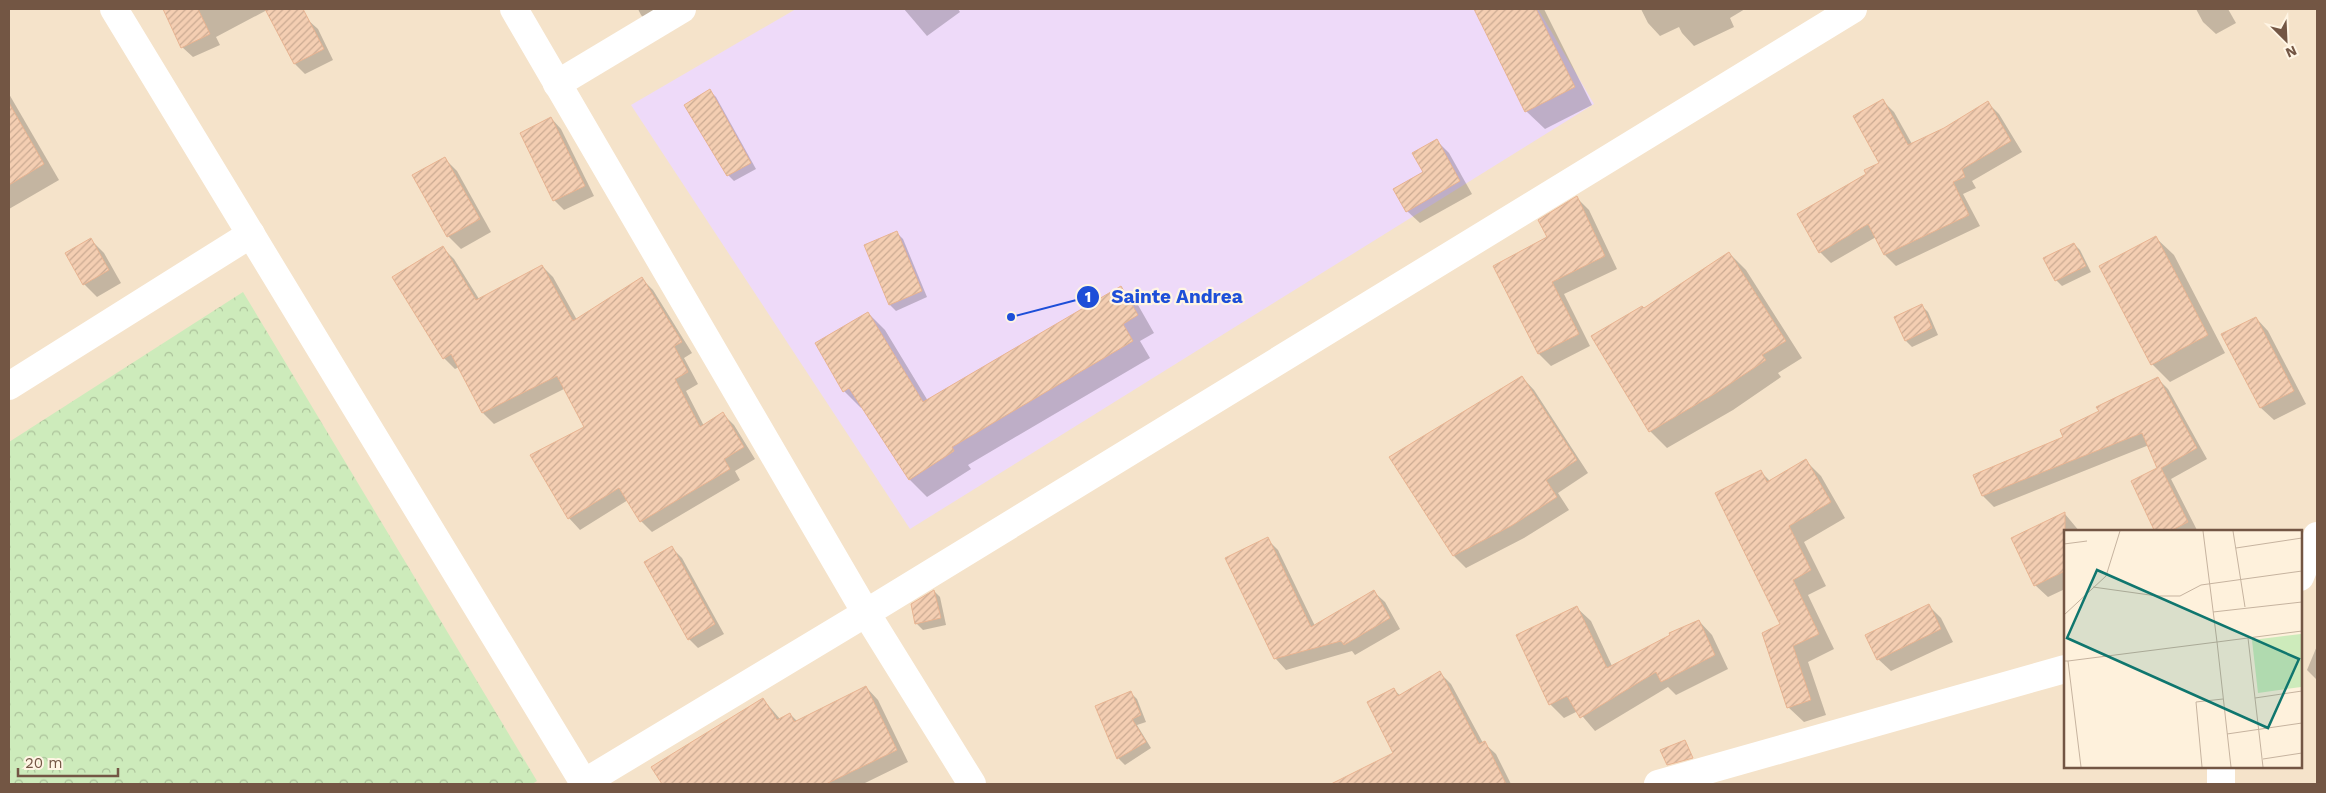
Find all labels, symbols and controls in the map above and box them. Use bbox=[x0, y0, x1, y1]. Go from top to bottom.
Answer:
north arrow bbox=[2261, 15, 2311, 65]
text: N bbox=[2283, 42, 2299, 61]
callout: Sainte Andrea bbox=[1076, 280, 1252, 314]
text: Sainte Andrea bbox=[1111, 285, 1243, 308]
text: 1 bbox=[1085, 288, 1091, 306]
inset map bbox=[2064, 530, 2301, 768]
scale bar bbox=[18, 746, 118, 778]
text: 20 m bbox=[25, 754, 63, 772]

